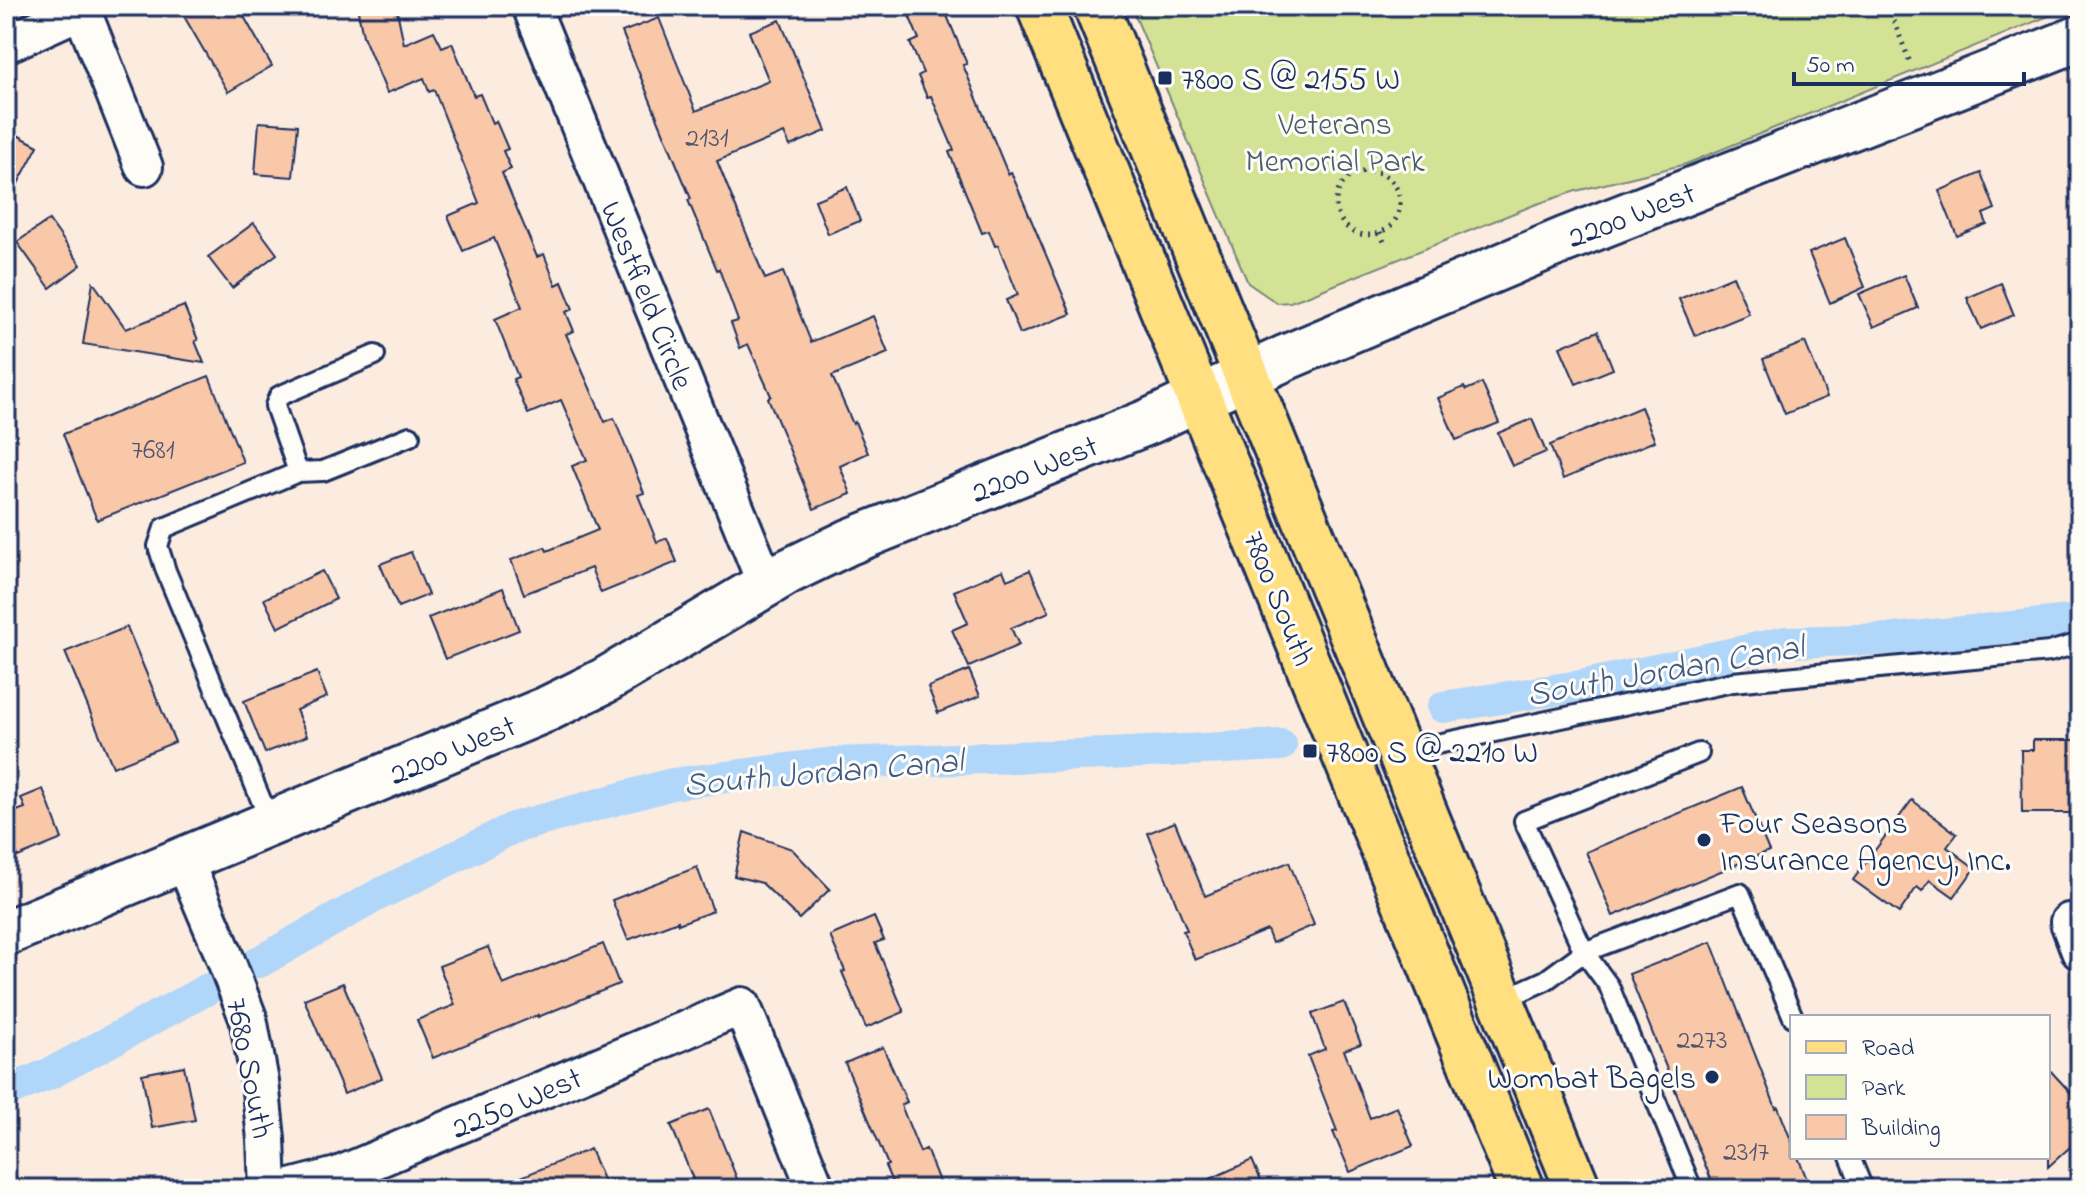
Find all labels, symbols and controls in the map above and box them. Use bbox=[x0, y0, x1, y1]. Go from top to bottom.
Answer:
scale bar bbox=[1794, 36, 2024, 86]
text: 50 m bbox=[1806, 49, 1855, 84]
place label: 7800 S @ 2155 W bbox=[1181, 58, 1400, 105]
marker: 7800 S @ 2155 W bbox=[1156, 69, 1174, 87]
park label: Veterans Memorial Park bbox=[1245, 103, 1426, 187]
house number: 2131 bbox=[685, 119, 729, 160]
street label: 2200 West bbox=[1561, 171, 1703, 263]
street label: Westfield Circle bbox=[586, 195, 704, 398]
street label: 2200 West bbox=[965, 424, 1106, 518]
house number: 7681 bbox=[131, 431, 175, 472]
street label: 7800 South bbox=[1228, 525, 1325, 674]
water label: South Jordan Canal bbox=[1523, 623, 1812, 722]
street label: 2200 West bbox=[383, 704, 524, 800]
place label: 7800 S @ 2210 W bbox=[1326, 731, 1538, 778]
water label: South Jordan Canal bbox=[682, 737, 969, 812]
marker: 7800 S @ 2210 W bbox=[1301, 742, 1319, 760]
place label: Four Seasons Insurance Agency, Inc. bbox=[1719, 802, 2011, 886]
marker: Four Seasons Insurance Agency, Inc. bbox=[1695, 831, 1713, 849]
street label: 7680 South bbox=[211, 994, 284, 1143]
legend bbox=[1790, 1015, 2050, 1159]
house number: 2273 bbox=[1677, 1021, 1727, 1062]
text: Road bbox=[1862, 1032, 1915, 1067]
street label: 2250 West bbox=[445, 1057, 590, 1154]
place label: Wombat Bagels bbox=[1488, 1057, 1696, 1104]
marker: Wombat Bagels bbox=[1703, 1068, 1721, 1086]
text: Park bbox=[1862, 1072, 1906, 1107]
text: Building bbox=[1861, 1112, 1941, 1147]
house number: 2317 bbox=[1723, 1133, 1769, 1174]

